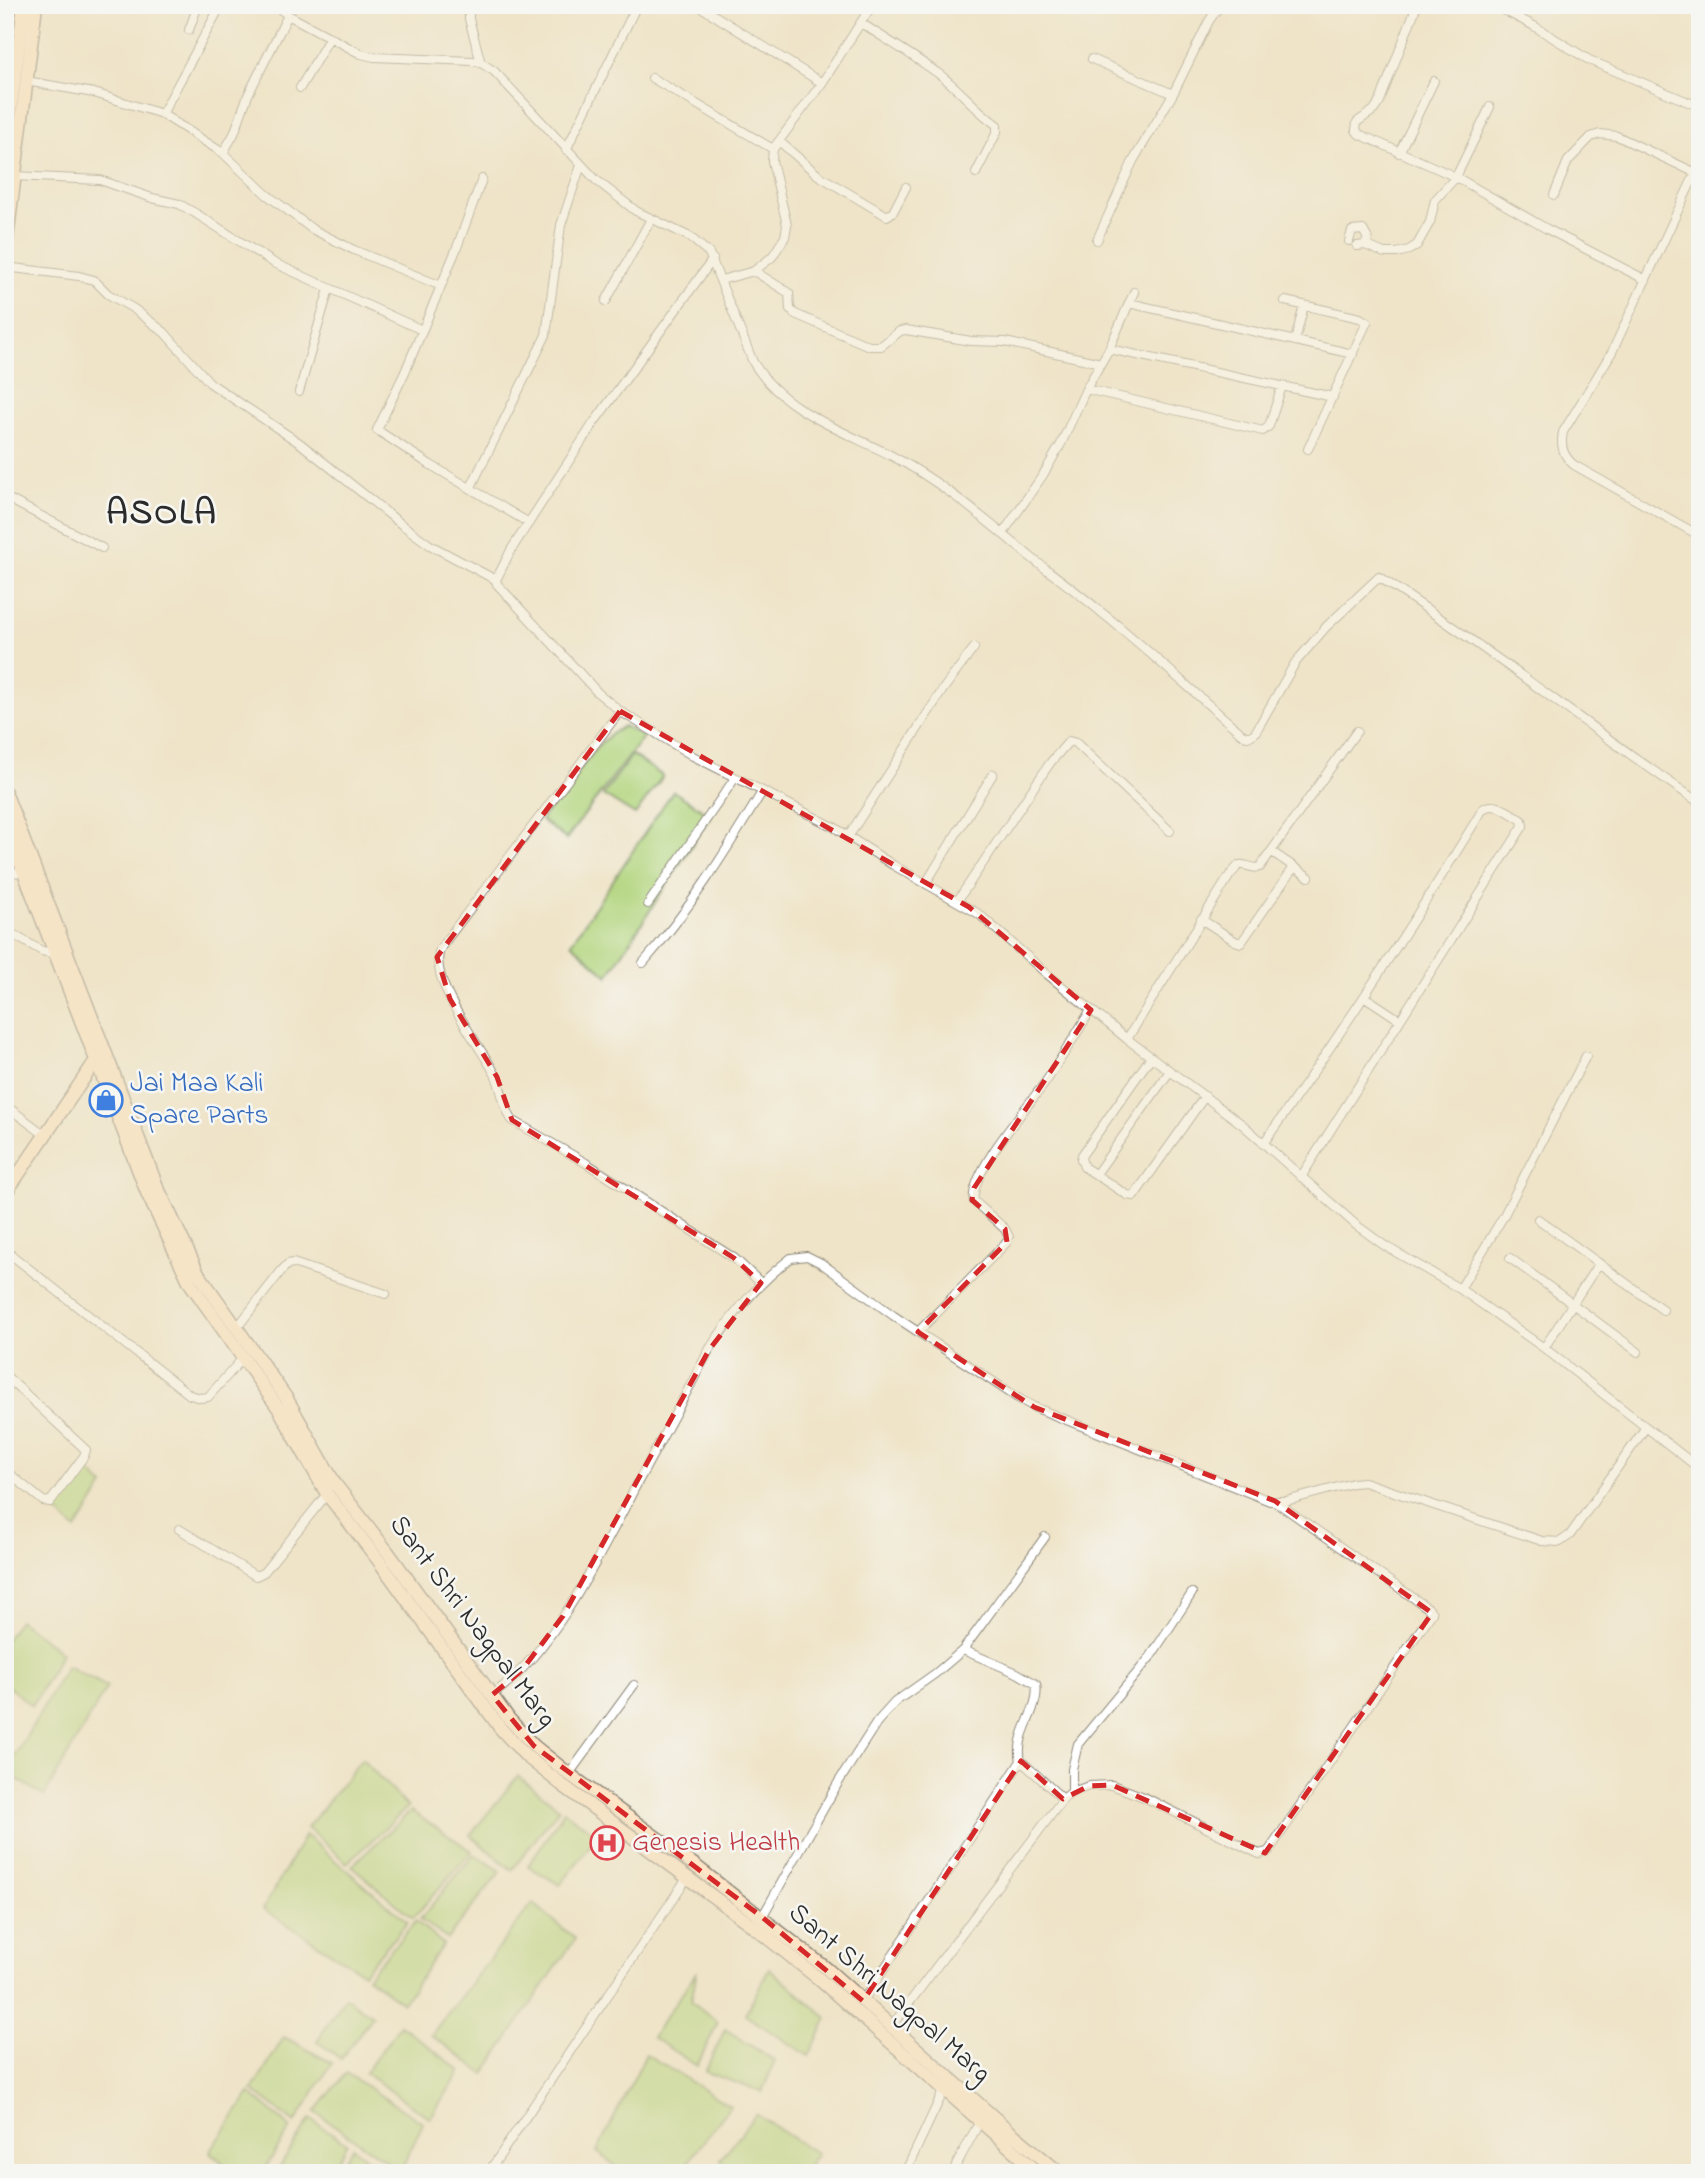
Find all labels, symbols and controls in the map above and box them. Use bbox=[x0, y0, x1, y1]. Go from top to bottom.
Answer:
district label: ASOLA bbox=[106, 489, 218, 540]
place label: Jai Maa Kali Spare Parts bbox=[130, 1064, 269, 1137]
shop icon: Jai Maa Kali Spare Parts bbox=[87, 1081, 125, 1119]
street label: Sant Shri Nagpal Marg bbox=[378, 1507, 566, 1737]
place label: Genesis Health bbox=[632, 1823, 800, 1864]
hospital icon: Genesis Health bbox=[588, 1824, 626, 1862]
street label: Sant Shri Nagpal Marg bbox=[778, 1894, 1000, 2094]

